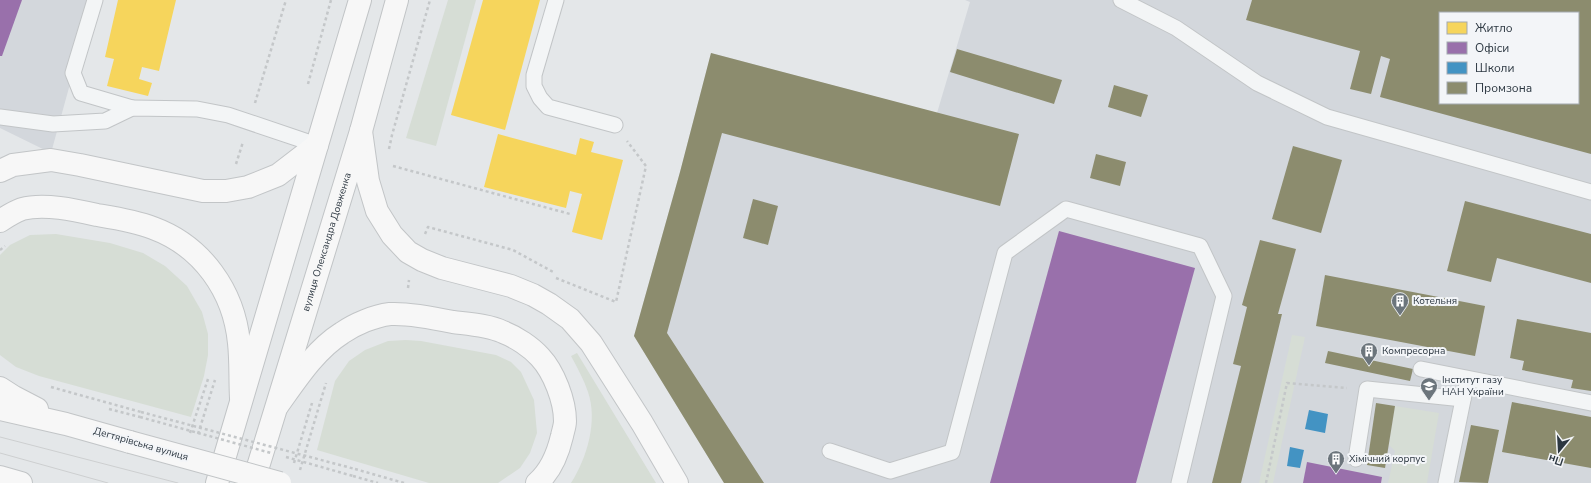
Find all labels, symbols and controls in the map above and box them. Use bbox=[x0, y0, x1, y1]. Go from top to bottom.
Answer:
legend bbox=[1439, 12, 1579, 104]
text: Житло bbox=[1475, 20, 1513, 36]
text: Офіси bbox=[1475, 40, 1509, 56]
text: Школи bbox=[1475, 60, 1515, 76]
text: Промзона bbox=[1475, 80, 1532, 96]
street label: вулиця Олександра Довженка bbox=[299, 171, 355, 313]
building icon: Котельня bbox=[1390, 291, 1410, 316]
place label: Котельня bbox=[1413, 294, 1457, 308]
building icon: Компресорна bbox=[1359, 341, 1379, 366]
place label: Компресорна bbox=[1382, 344, 1445, 358]
place label: Інститут газу НАН України bbox=[1442, 373, 1504, 399]
school or university icon: Інститут газу НАН України bbox=[1419, 376, 1439, 401]
street label: Дегтярівська вулиця bbox=[92, 424, 190, 464]
north arrow bbox=[1539, 431, 1579, 471]
building icon: Хімічний корпус bbox=[1326, 449, 1346, 474]
text: Пн bbox=[1547, 451, 1566, 470]
place label: Хімічний корпус bbox=[1349, 452, 1425, 466]

